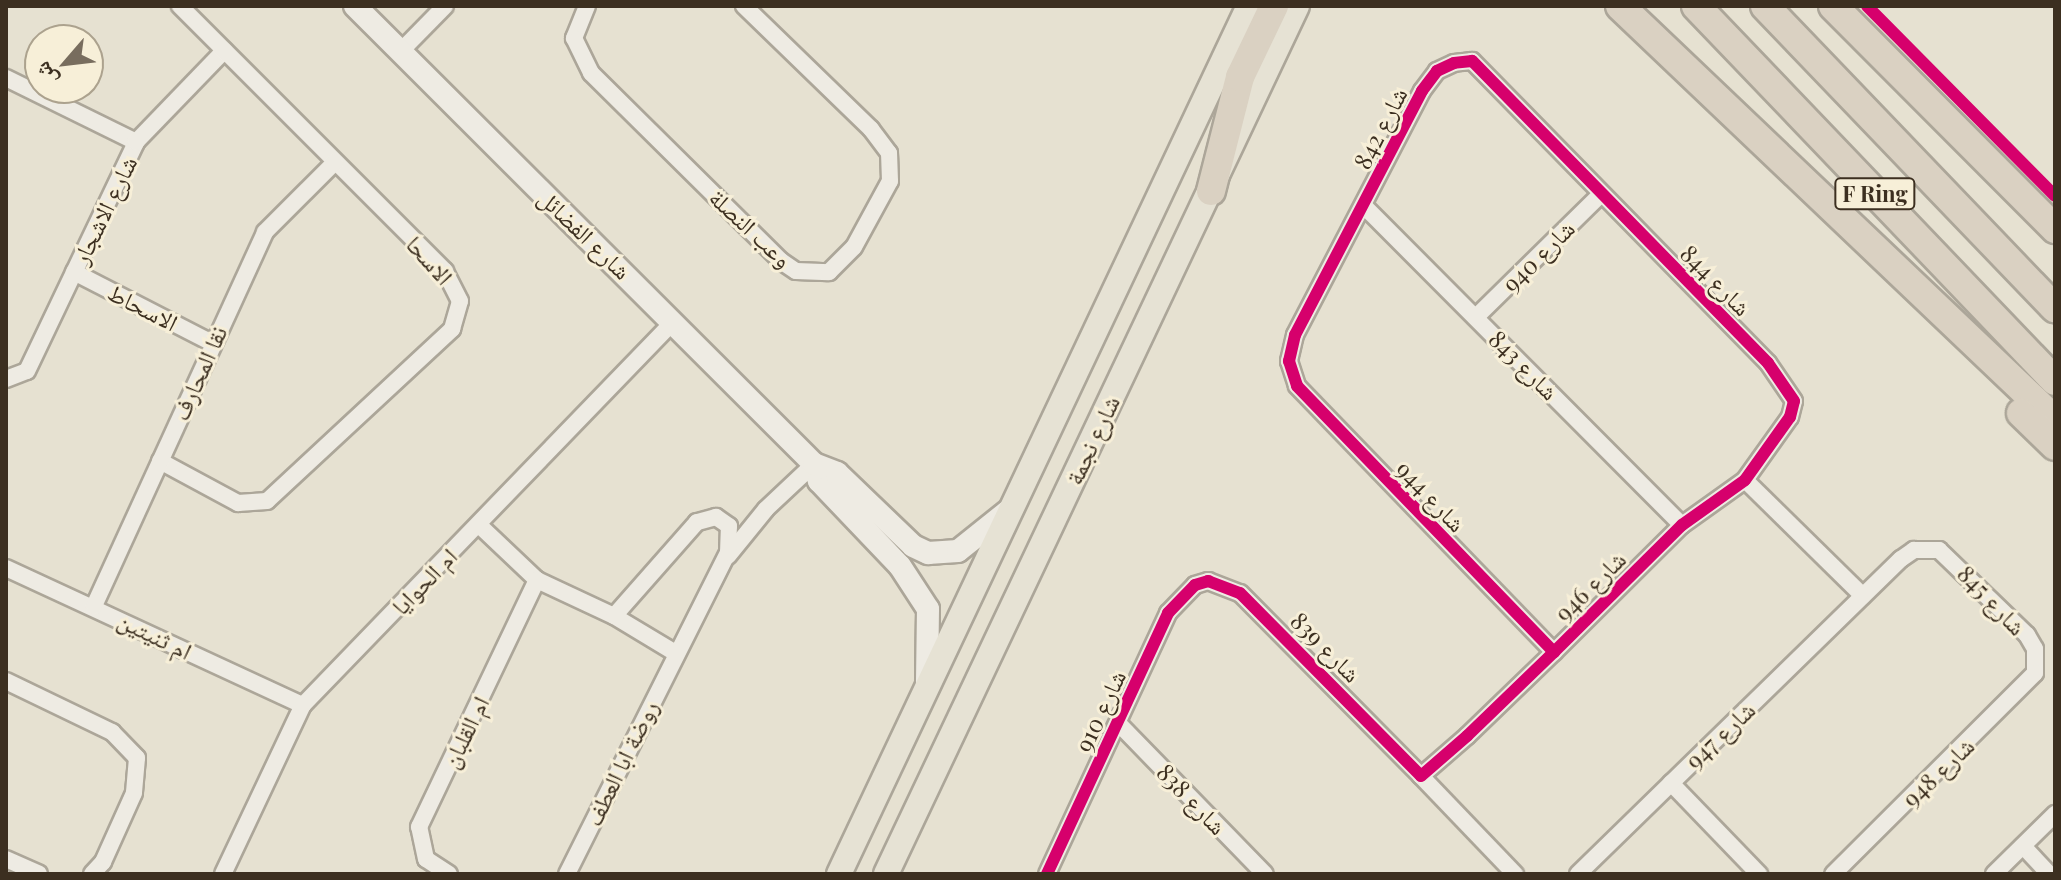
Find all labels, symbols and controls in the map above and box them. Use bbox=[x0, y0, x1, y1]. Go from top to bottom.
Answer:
north arrow bbox=[24, 24, 104, 104]
text: ش bbox=[26, 57, 63, 92]
street label: شارع 842 bbox=[1347, 83, 1413, 173]
street label: شارع الاشجار bbox=[65, 151, 143, 269]
road number: F Ring bbox=[1833, 176, 1917, 212]
street label: شارع الفضائل bbox=[533, 183, 637, 285]
street label: وعب النصلة bbox=[704, 183, 798, 273]
street label: شارع 940 bbox=[1496, 214, 1580, 298]
street label: الاسحا bbox=[401, 230, 459, 290]
street label: شارع 844 bbox=[1675, 239, 1757, 321]
street label: الاسحاط bbox=[103, 277, 183, 337]
street label: نقا المحارف bbox=[165, 321, 233, 425]
street label: شارع 843 bbox=[1483, 324, 1565, 406]
street label: شارع نجمة bbox=[1059, 391, 1125, 489]
street label: شارع 944 bbox=[1390, 455, 1472, 537]
street label: ام الحوايا bbox=[385, 542, 463, 620]
street label: شارع 946 bbox=[1549, 545, 1631, 627]
street label: شارع 845 bbox=[1952, 559, 2032, 641]
street label: ام ثنيتين bbox=[113, 605, 197, 665]
street label: شارع 839 bbox=[1285, 606, 1367, 688]
street label: شارع 910 bbox=[1069, 665, 1131, 757]
street label: ام القلبان bbox=[435, 691, 495, 773]
street label: شارع 947 bbox=[1679, 695, 1761, 775]
street label: روضة ابا العطف bbox=[578, 696, 664, 830]
street label: شارع 948 bbox=[1896, 731, 1980, 813]
street label: شارع 838 bbox=[1151, 758, 1233, 840]

